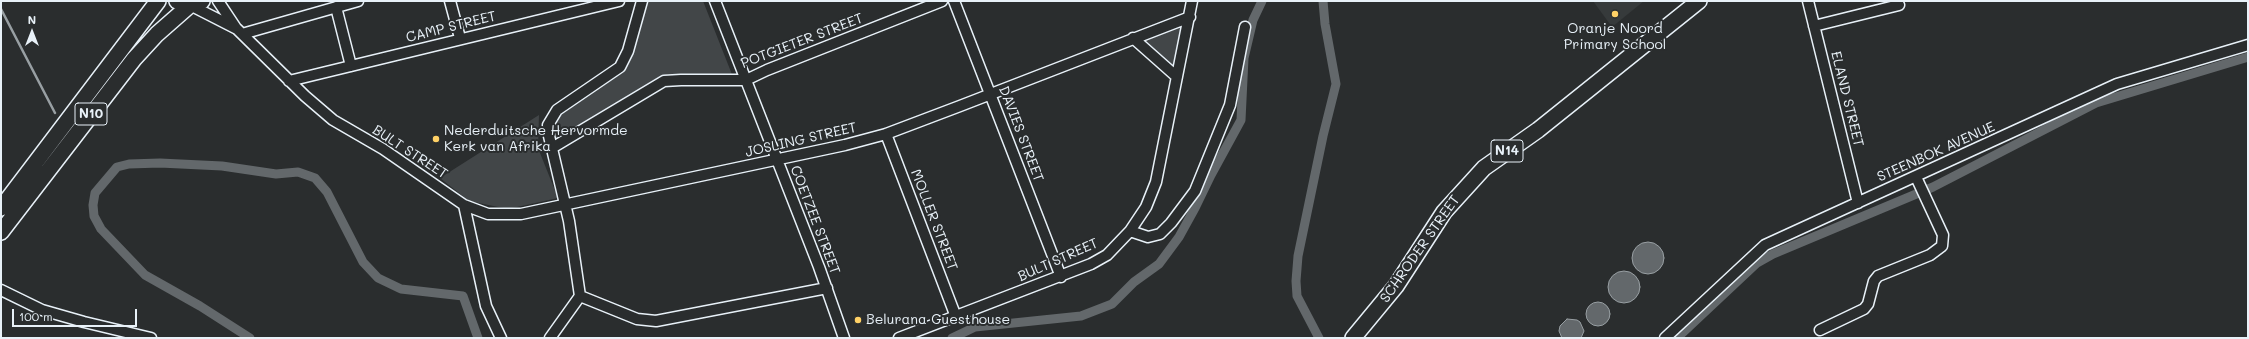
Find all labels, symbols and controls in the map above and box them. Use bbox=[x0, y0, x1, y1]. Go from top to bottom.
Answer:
street label: CAMP STREET bbox=[404, 8, 498, 46]
marker: Oranje Noord Primary School bbox=[1610, 9, 1620, 19]
street label: POTGIETER STREET bbox=[738, 10, 866, 72]
north arrow bbox=[12, 12, 52, 52]
text: N bbox=[28, 12, 36, 27]
place label: Oranje Noord Primary School bbox=[1564, 21, 1666, 54]
street label: ELAND STREET bbox=[1827, 49, 1867, 149]
street label: DAVIES STREET bbox=[995, 84, 1047, 184]
road number: N10 bbox=[75, 103, 107, 125]
street label: STEENBOK AVENUE bbox=[1875, 118, 1997, 186]
street label: JOSLING STREET bbox=[744, 119, 858, 161]
street label: BULT STREET bbox=[369, 121, 451, 183]
place label: Nederduitsche Hervormde Kerk van Afrika bbox=[444, 123, 628, 156]
marker: Nederduitsche Hervormde Kerk van Afrika bbox=[431, 134, 441, 144]
road number: N14 bbox=[1491, 140, 1523, 162]
street label: COETZEE STREET bbox=[786, 163, 844, 277]
street label: MOLLER STREET bbox=[907, 167, 961, 273]
street label: SCHRODER STREET bbox=[1377, 192, 1463, 306]
street label: BULT STREET bbox=[1015, 235, 1101, 285]
scale bar bbox=[14, 301, 139, 327]
text: 100 m bbox=[19, 308, 53, 324]
place label: Belurana Guesthouse bbox=[866, 312, 1010, 328]
marker: Belurana Guesthouse bbox=[853, 315, 863, 325]

